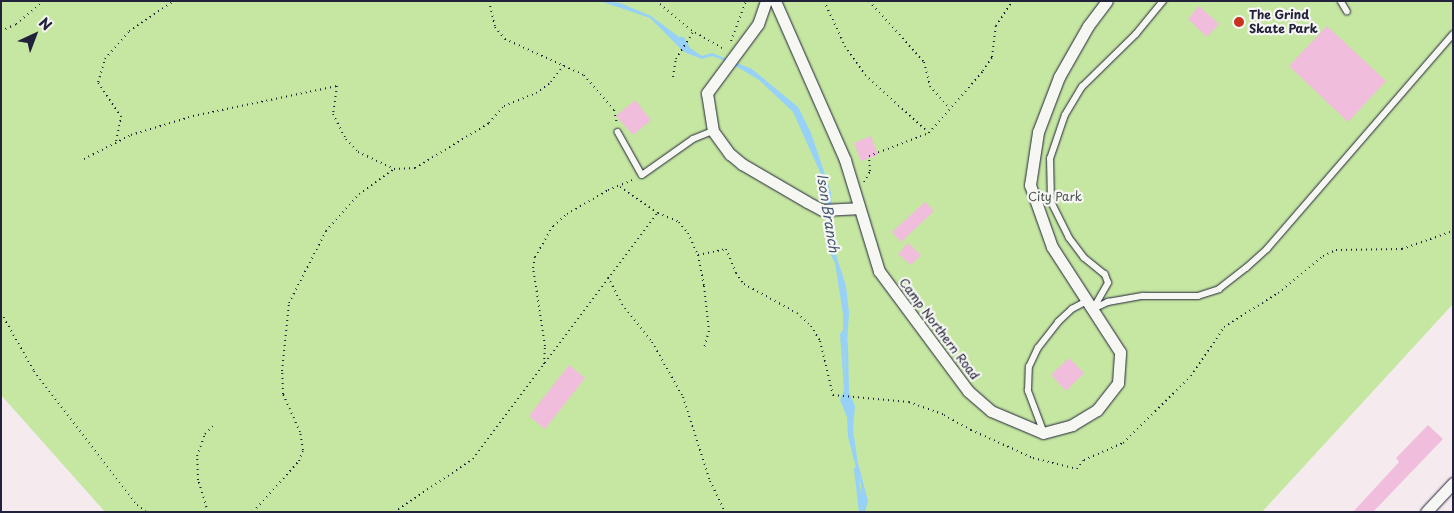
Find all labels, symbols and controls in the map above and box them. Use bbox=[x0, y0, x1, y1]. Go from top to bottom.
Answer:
place label: The Grind Skate Park bbox=[1249, 8, 1318, 36]
north arrow bbox=[10, 10, 60, 60]
text: N bbox=[34, 12, 57, 35]
marker: The Grind Skate Park bbox=[1233, 16, 1245, 28]
water label: Ison Branch bbox=[813, 172, 843, 254]
park label: City Park bbox=[1028, 190, 1082, 204]
street label: Camp Northern Road bbox=[896, 275, 982, 383]

